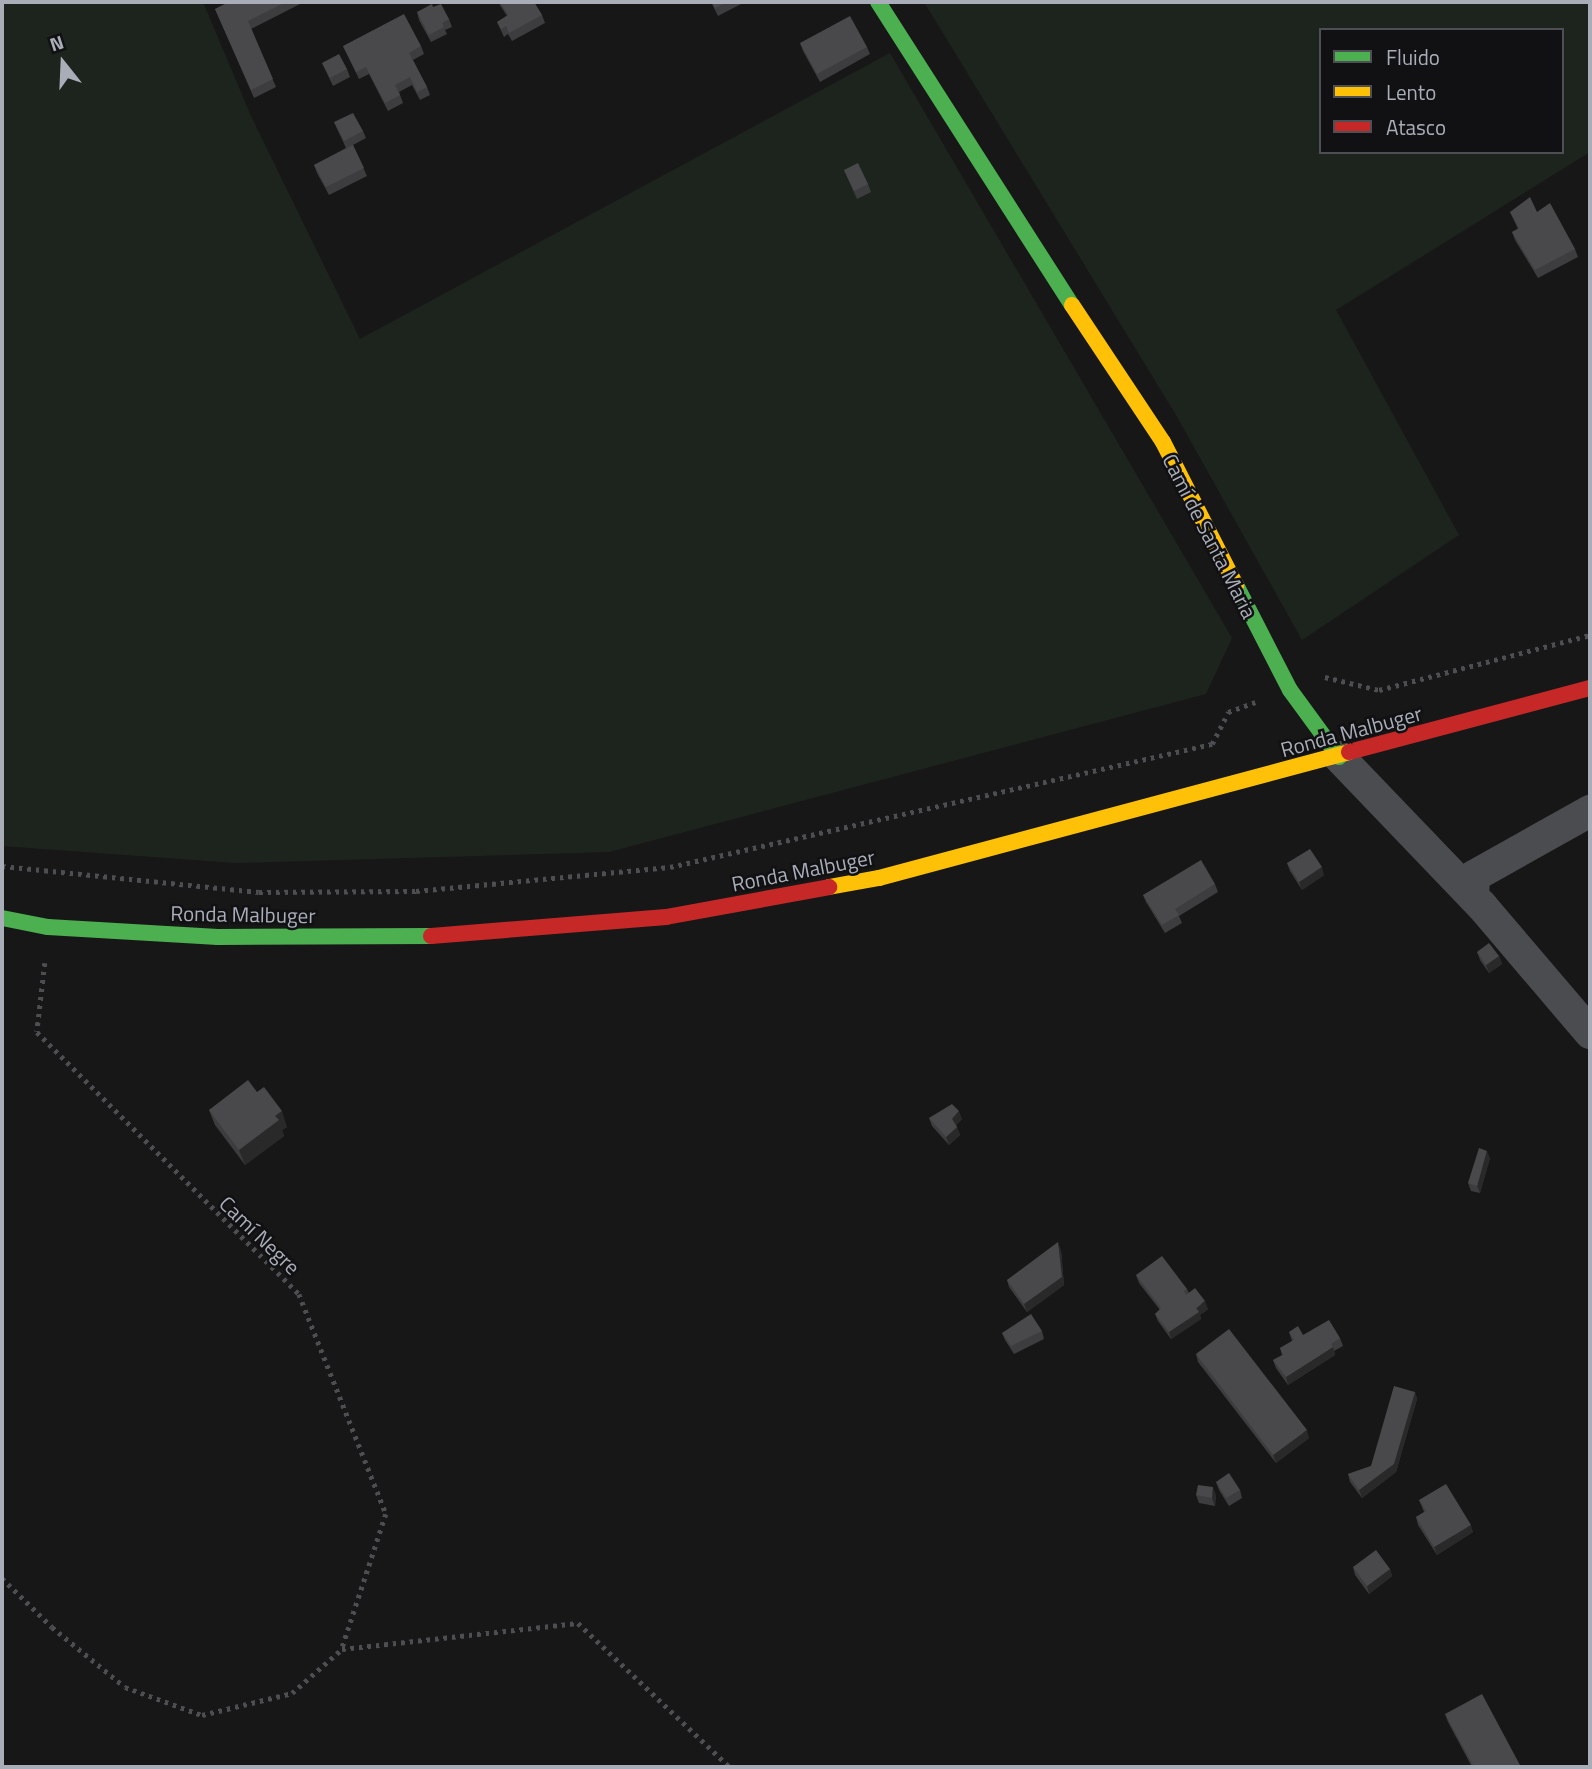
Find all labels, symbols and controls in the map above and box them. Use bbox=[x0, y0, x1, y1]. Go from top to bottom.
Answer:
text: N bbox=[46, 27, 67, 58]
north arrow bbox=[28, 28, 98, 98]
legend bbox=[1319, 28, 1564, 154]
text: Fluido bbox=[1386, 41, 1440, 73]
text: Lento bbox=[1386, 76, 1436, 108]
text: Atasco bbox=[1386, 111, 1446, 143]
street label: Camí de Santa Maria bbox=[1158, 450, 1262, 622]
street label: Ronda Malbuger bbox=[1278, 700, 1424, 762]
street label: Ronda Malbuger bbox=[729, 844, 877, 896]
street label: Ronda Malbuger bbox=[170, 900, 316, 928]
street label: Camí Negre bbox=[215, 1191, 305, 1279]

